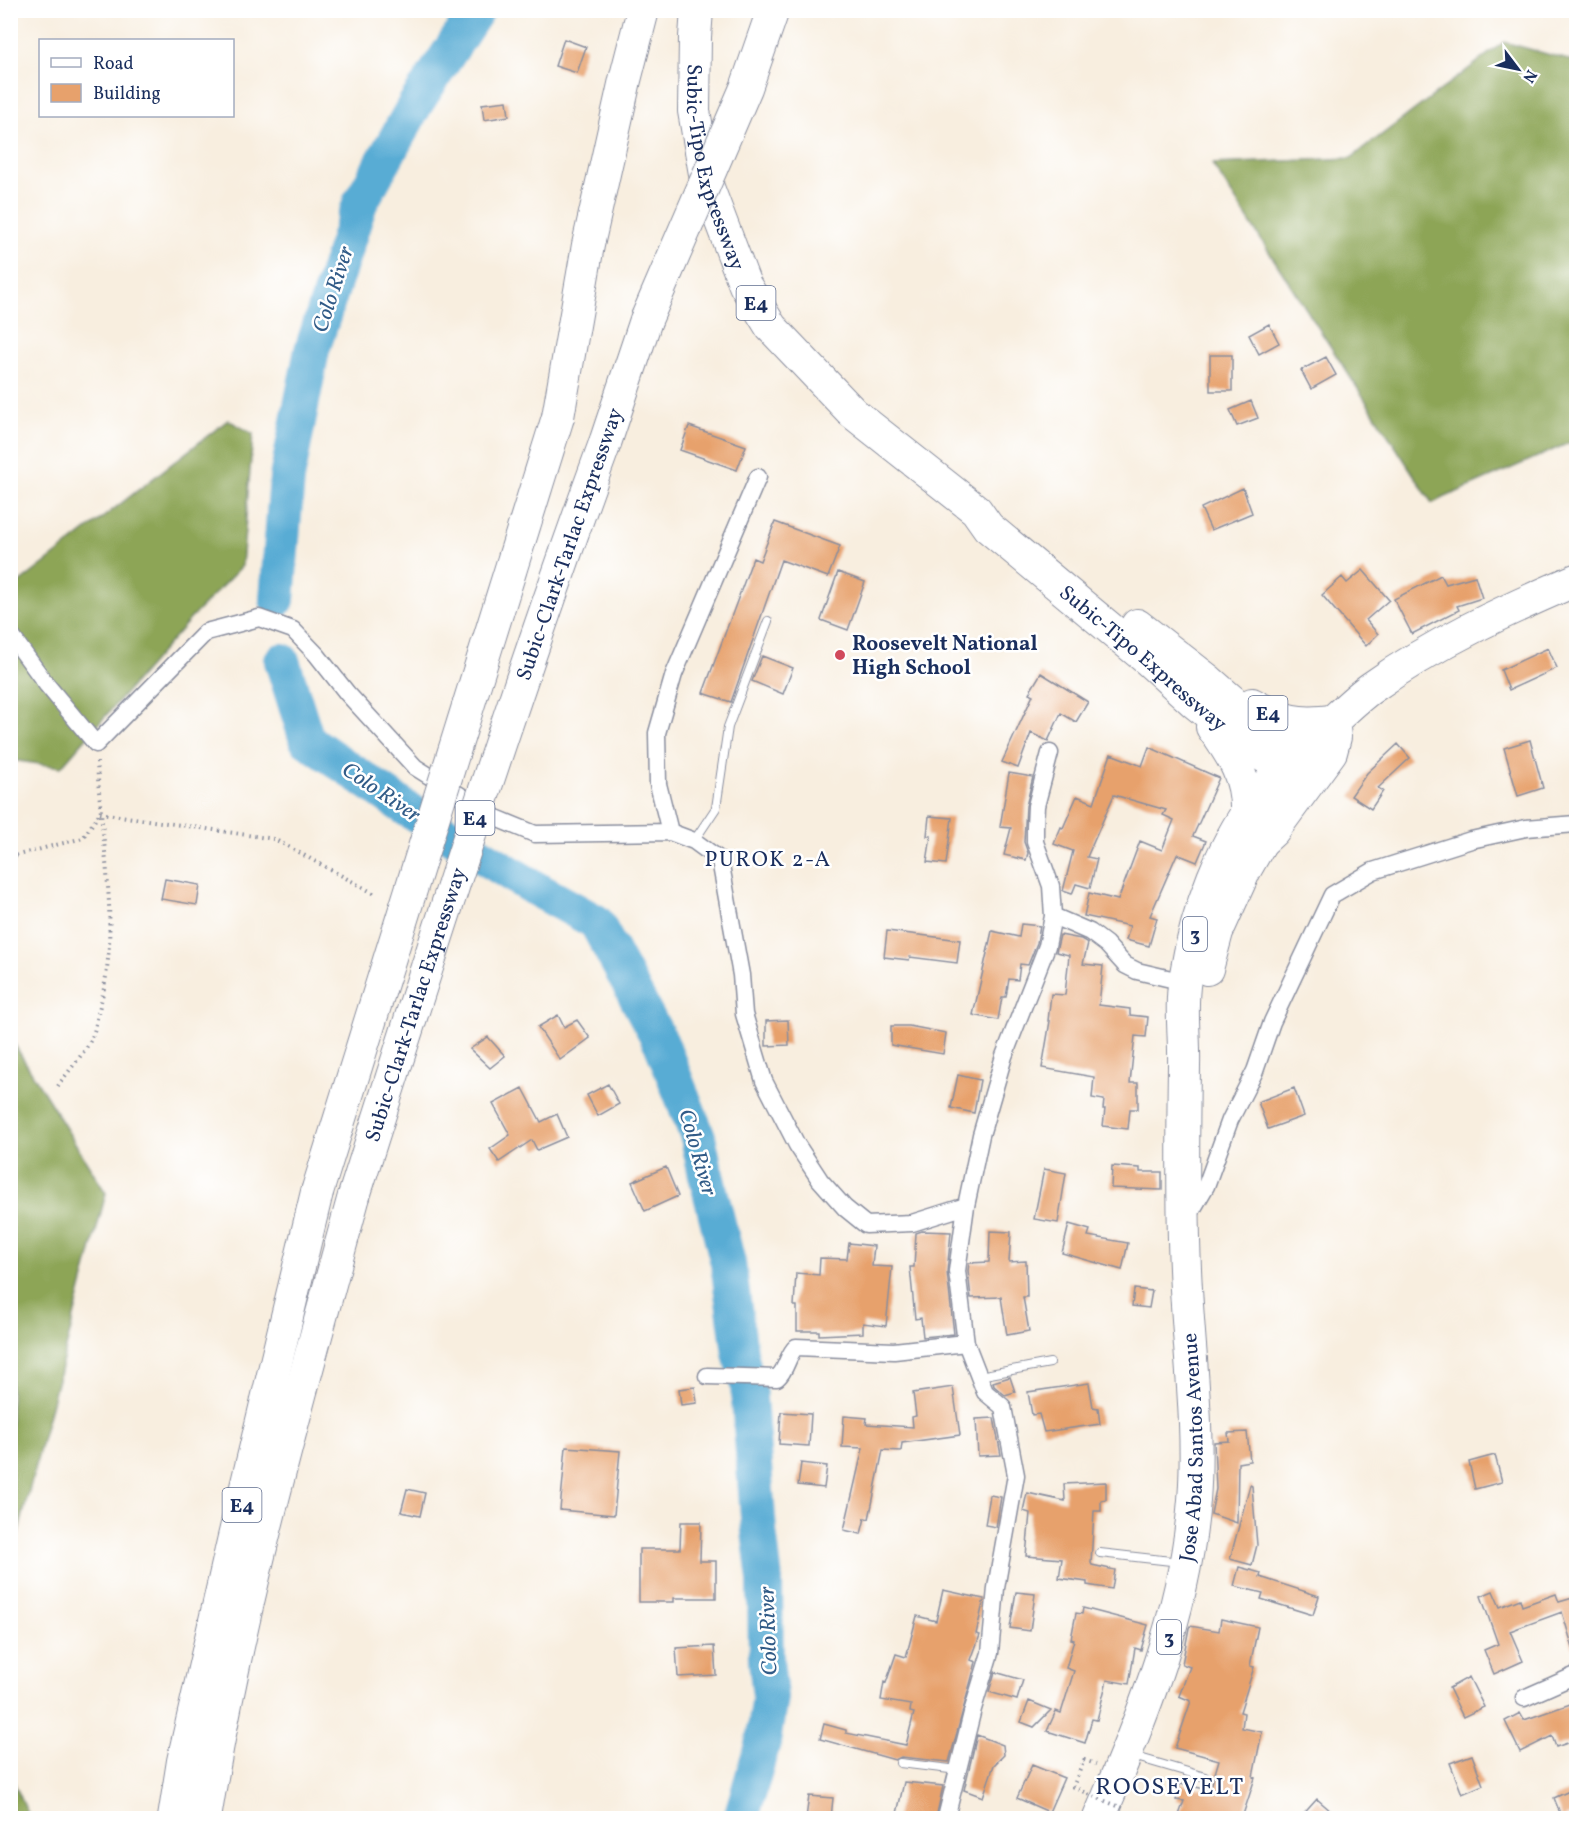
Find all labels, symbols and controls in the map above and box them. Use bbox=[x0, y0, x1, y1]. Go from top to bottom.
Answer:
legend bbox=[39, 39, 234, 117]
north arrow bbox=[1488, 39, 1548, 99]
text: Road bbox=[93, 52, 134, 77]
street label: Subic-Tipo Expressway bbox=[678, 64, 751, 275]
text: N bbox=[1516, 65, 1541, 87]
text: Building bbox=[93, 82, 161, 107]
water label: Colo River bbox=[306, 242, 363, 337]
road number: E4 bbox=[736, 286, 776, 320]
street label: Subic-Clark-Tarlac Expressway bbox=[510, 404, 631, 685]
street label: Subic-Tipo Expressway bbox=[1052, 579, 1233, 739]
place label: Roosevelt National High School bbox=[852, 630, 1038, 683]
marker: Roosevelt National High School bbox=[833, 648, 847, 662]
road number: E4 bbox=[1248, 696, 1288, 730]
water label: Colo River bbox=[335, 755, 427, 831]
road number: E4 bbox=[456, 801, 494, 835]
district label: PUROK 2-A bbox=[705, 845, 831, 876]
street label: Subic-Clark-Tarlac Expressway bbox=[359, 863, 475, 1146]
road number: 3 bbox=[1183, 917, 1207, 951]
water label: Colo River bbox=[669, 1106, 724, 1200]
street label: Jose Abad Santos Avenue bbox=[1173, 1332, 1212, 1564]
road number: E4 bbox=[222, 1488, 262, 1522]
water label: Colo River bbox=[752, 1585, 787, 1676]
road number: 3 bbox=[1157, 1620, 1181, 1654]
district label: ROOSEVELT bbox=[1095, 1771, 1245, 1805]

